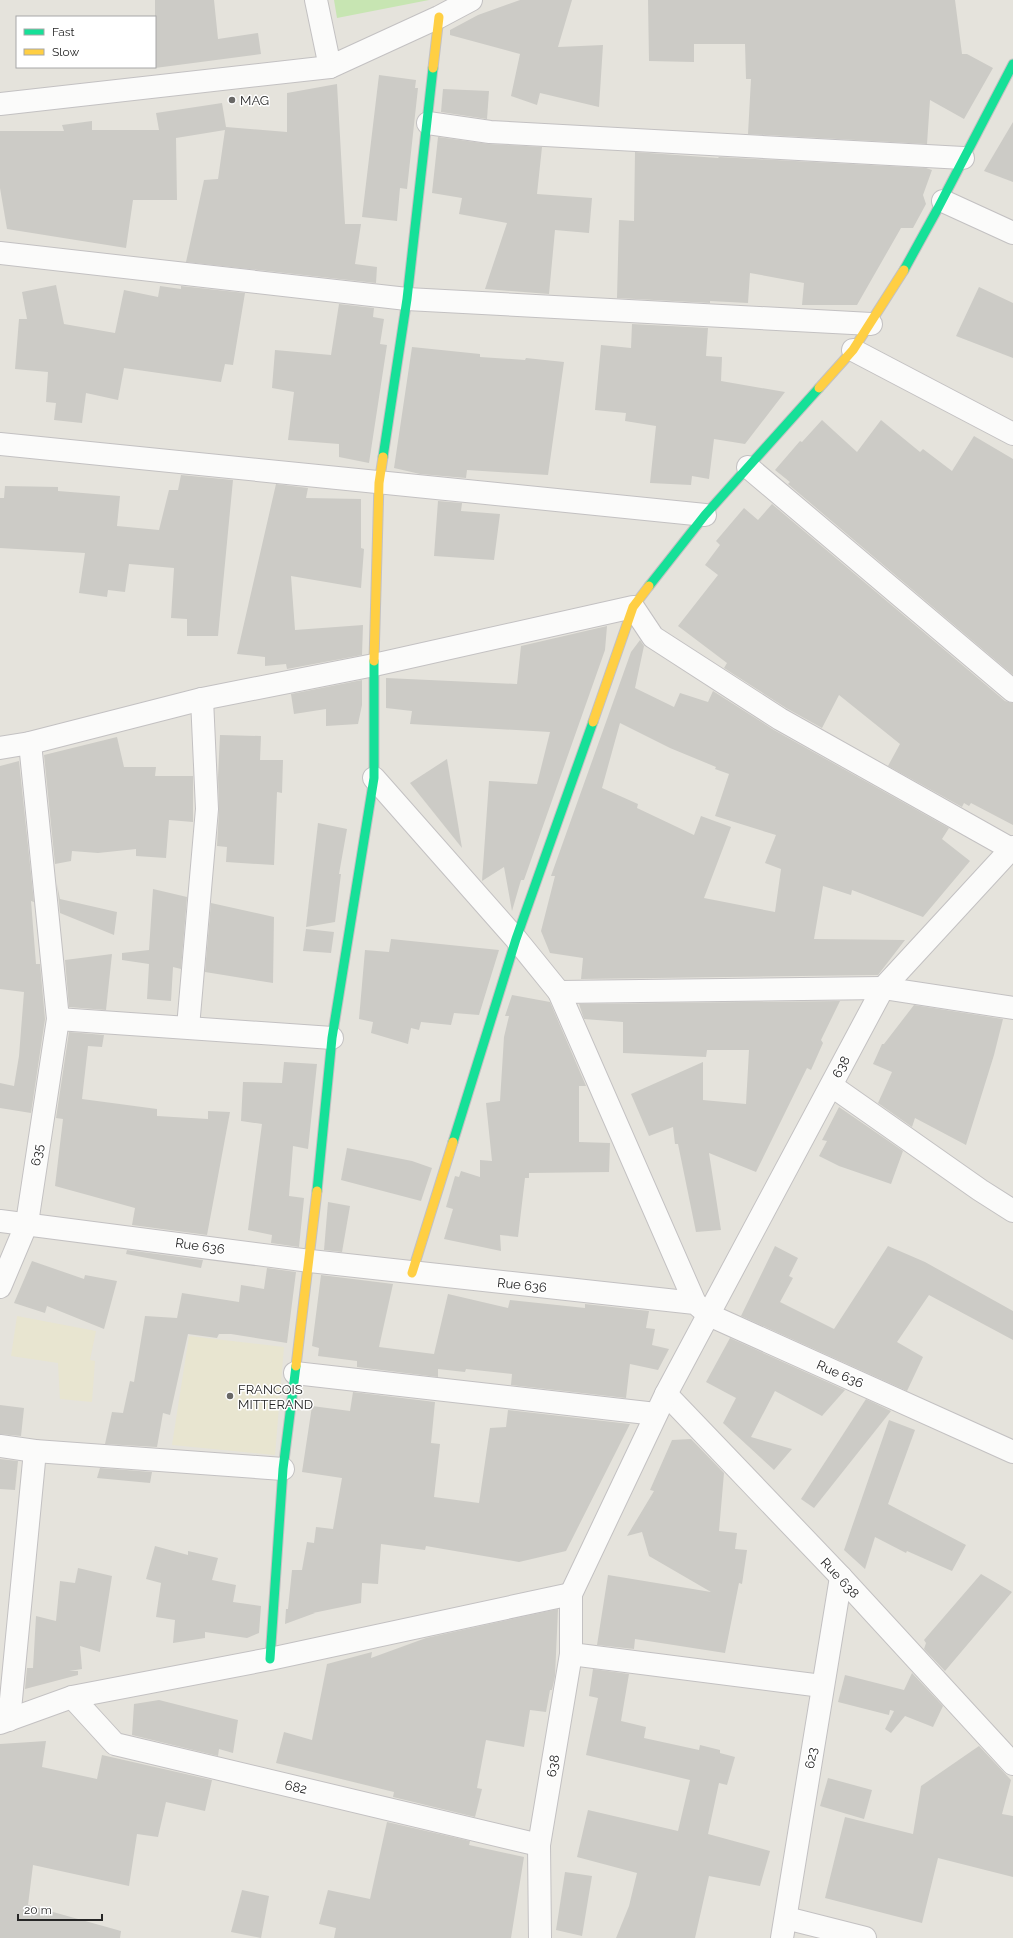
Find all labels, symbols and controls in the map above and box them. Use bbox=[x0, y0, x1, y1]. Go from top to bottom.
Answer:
legend bbox=[16, 16, 156, 68]
text: Fast bbox=[52, 25, 75, 39]
text: Slow bbox=[52, 45, 79, 59]
place label: MAG bbox=[240, 93, 269, 108]
marker: MAG bbox=[227, 95, 237, 105]
street label: 638 bbox=[829, 1053, 853, 1080]
street label: 635 bbox=[28, 1143, 46, 1167]
street label: Rue 636 bbox=[174, 1235, 226, 1257]
street label: Rue 636 bbox=[497, 1275, 548, 1295]
street label: Rue 636 bbox=[814, 1357, 866, 1391]
place label: FRANCOIS MITTERAND bbox=[238, 1382, 313, 1412]
marker: FRANCOIS MITTERAND bbox=[225, 1391, 235, 1401]
street label: Rue 638 bbox=[818, 1555, 863, 1601]
street label: 623 bbox=[802, 1746, 820, 1770]
street label: 638 bbox=[544, 1753, 562, 1778]
street label: 682 bbox=[283, 1777, 309, 1797]
scale bar bbox=[18, 1896, 102, 1922]
text: 20 m bbox=[24, 1903, 52, 1917]

